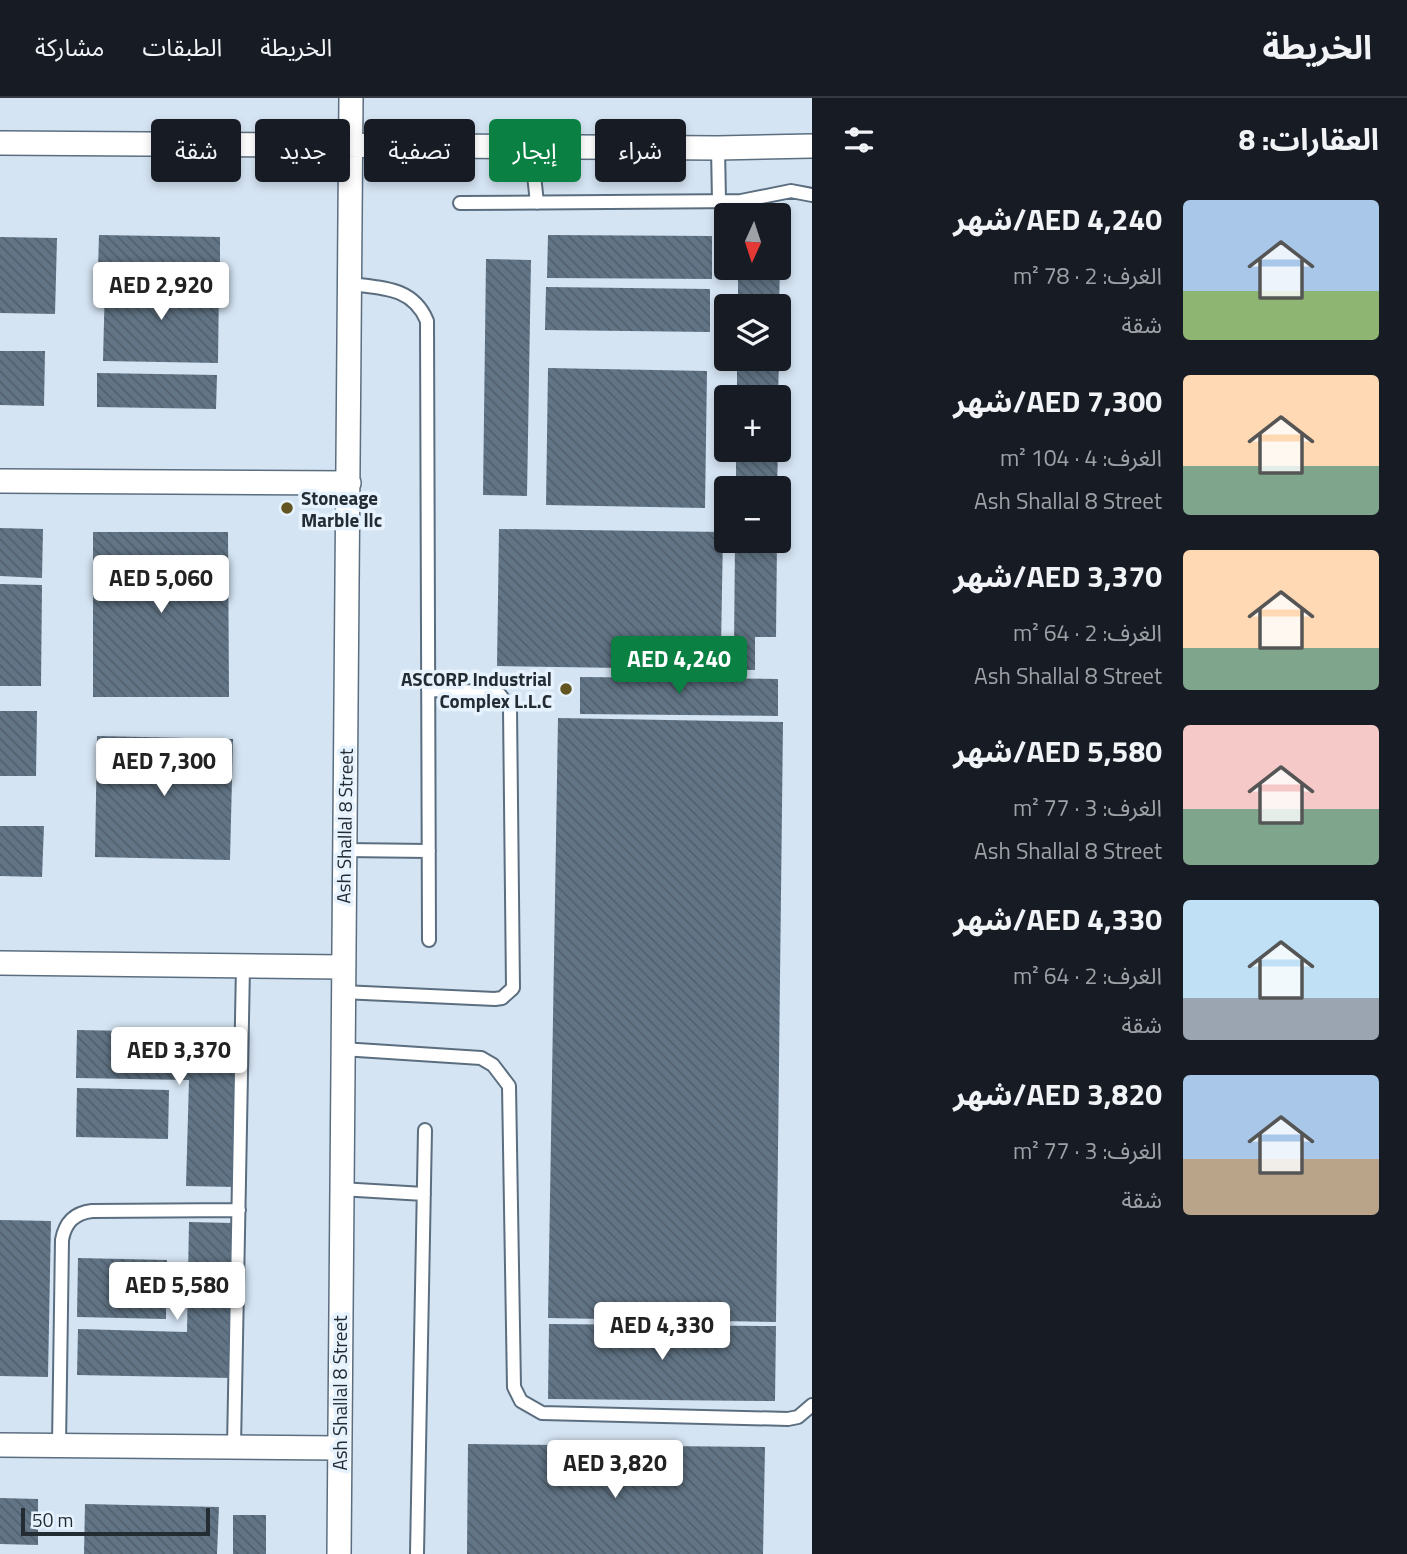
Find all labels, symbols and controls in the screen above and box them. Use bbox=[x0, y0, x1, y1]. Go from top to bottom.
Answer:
text: الخريطة bbox=[1262, 22, 1372, 72]
text: مشاركة bbox=[35, 29, 104, 65]
text: الطبقات bbox=[142, 29, 222, 65]
text: الخريطة bbox=[260, 29, 332, 65]
text: العقارات: 8 bbox=[1238, 116, 1379, 162]
chip: شقة bbox=[151, 119, 241, 182]
chip: جديد bbox=[255, 119, 350, 182]
chip: تصفية bbox=[364, 119, 475, 182]
chip: إيجار bbox=[489, 119, 581, 182]
chip: شراء bbox=[595, 119, 686, 182]
icon: filters bbox=[840, 121, 878, 159]
text: AED 4,240/شهر bbox=[953, 196, 1162, 242]
north arrow bbox=[714, 203, 791, 280]
map controls bbox=[714, 203, 791, 553]
icon: home bbox=[1239, 228, 1323, 312]
text: الغرف: 2 · 78 m² bbox=[1013, 258, 1162, 293]
pin: AED 2,920 bbox=[81, 262, 241, 322]
text: AED 2,920 bbox=[109, 267, 213, 302]
button: layers bbox=[714, 294, 791, 371]
text: شقة bbox=[1121, 307, 1162, 342]
text: AED 7,300/شهر bbox=[953, 378, 1162, 424]
button: + bbox=[714, 385, 791, 462]
icon: home bbox=[1239, 403, 1323, 487]
text: الغرف: 4 · 104 m² bbox=[1000, 440, 1162, 475]
button: − bbox=[714, 476, 791, 553]
place label: Stoneage Marble llc bbox=[301, 483, 382, 534]
text: Ash Shallal 8 Street bbox=[974, 483, 1162, 518]
marker: Stoneage Marble llc bbox=[279, 500, 295, 516]
text: AED 3,370/شهر bbox=[953, 553, 1162, 599]
pin: AED 5,060 bbox=[81, 556, 241, 615]
text: AED 5,060 bbox=[109, 560, 213, 595]
icon: home bbox=[1239, 578, 1323, 662]
text: الغرف: 2 · 64 m² bbox=[1013, 615, 1162, 650]
pin: AED 4,240 bbox=[599, 636, 759, 696]
text: AED 4,240 bbox=[627, 641, 731, 676]
text: Ash Shallal 8 Street bbox=[974, 658, 1162, 693]
place label: ASCORP Industrial Complex L.L.C bbox=[401, 664, 552, 715]
marker: ASCORP Industrial Complex L.L.C bbox=[558, 681, 574, 697]
text: AED 5,580/شهر bbox=[953, 728, 1162, 774]
pin: AED 7,300 bbox=[84, 738, 244, 798]
text: AED 7,300 bbox=[112, 743, 216, 778]
street label: Ash Shallal 8 Street bbox=[328, 748, 360, 904]
icon: home bbox=[1239, 753, 1323, 837]
text: الغرف: 3 · 77 m² bbox=[1013, 790, 1162, 825]
text: Ash Shallal 8 Street bbox=[974, 833, 1162, 868]
text: AED 4,330/شهر bbox=[953, 896, 1162, 942]
icon: home bbox=[1239, 928, 1323, 1012]
text: الغرف: 2 · 64 m² bbox=[1013, 958, 1162, 993]
text: شقة bbox=[1121, 1007, 1162, 1042]
pin: AED 3,370 bbox=[99, 1028, 259, 1087]
text: AED 3,370 bbox=[127, 1032, 231, 1067]
text: AED 3,820/شهر bbox=[953, 1071, 1162, 1117]
icon: home bbox=[1239, 1103, 1323, 1187]
text: الغرف: 3 · 77 m² bbox=[1013, 1133, 1162, 1168]
text: شقة bbox=[1121, 1182, 1162, 1217]
pin: AED 5,580 bbox=[97, 1262, 257, 1322]
text: AED 5,580 bbox=[125, 1267, 229, 1302]
pin: AED 4,330 bbox=[582, 1302, 742, 1362]
text: AED 4,330 bbox=[610, 1307, 714, 1342]
street label: Ash Shallal 8 Street bbox=[325, 1315, 354, 1471]
pin: AED 3,820 bbox=[535, 1440, 695, 1500]
text: AED 3,820 bbox=[563, 1445, 667, 1480]
scale bar bbox=[21, 1505, 210, 1537]
text: 50 m bbox=[32, 1505, 73, 1534]

